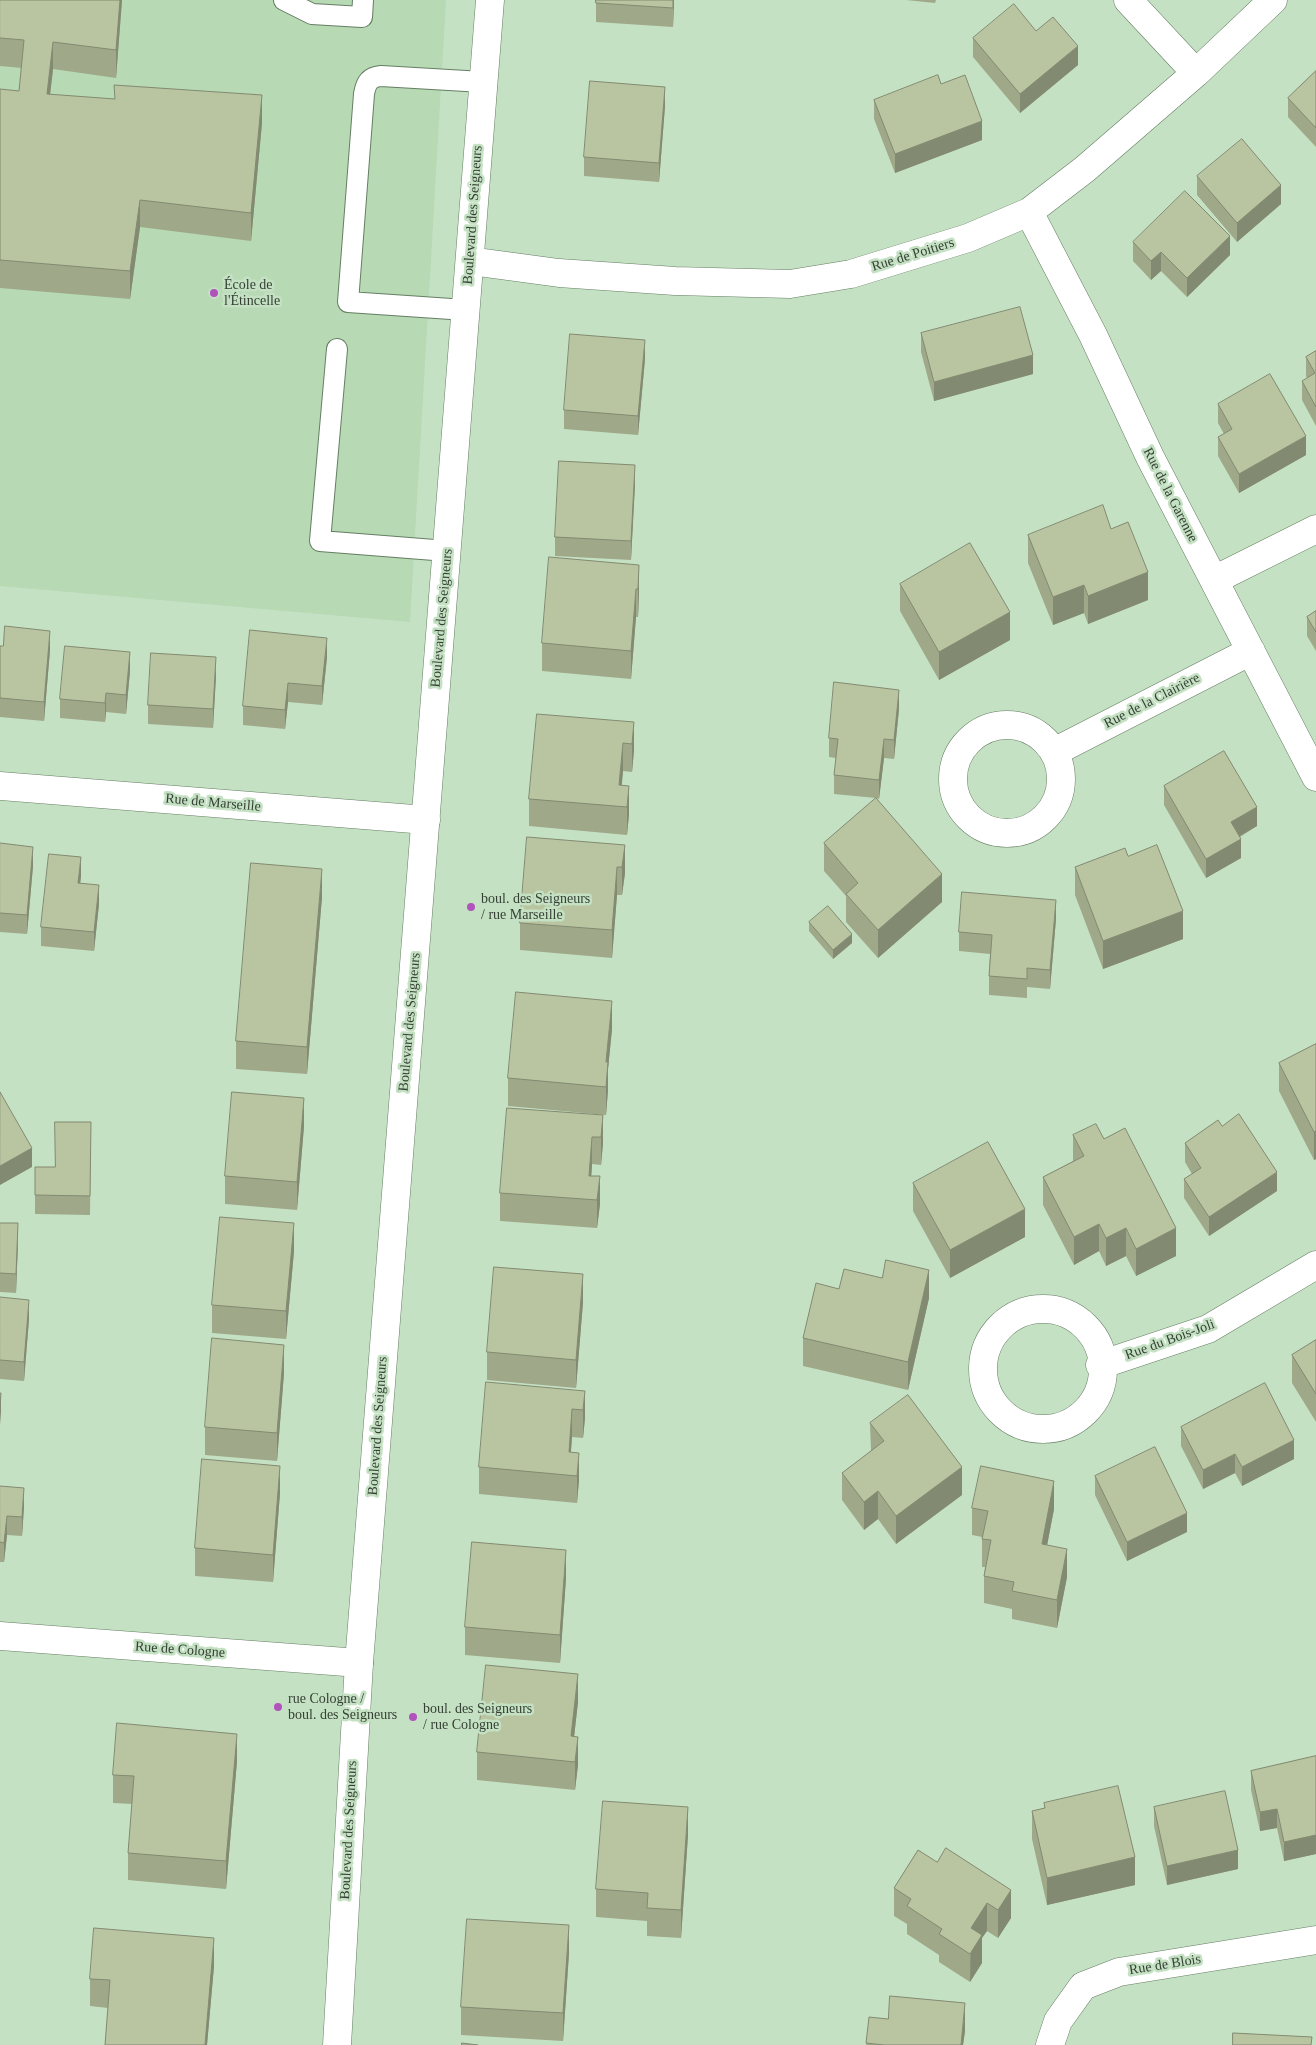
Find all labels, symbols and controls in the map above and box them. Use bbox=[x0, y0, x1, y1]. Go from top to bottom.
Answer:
street label: Boulevard des Seigneurs bbox=[460, 145, 486, 285]
street label: Rue de Poitiers bbox=[870, 234, 956, 276]
place label: École de l'Étincelle bbox=[224, 277, 280, 310]
marker: École de l'Étincelle bbox=[208, 287, 220, 299]
street label: Rue de la Garenne bbox=[1139, 445, 1201, 545]
street label: Boulevard des Seigneurs bbox=[428, 548, 456, 688]
street label: Rue de la Clairière bbox=[1101, 670, 1203, 732]
street label: Rue de Marseille bbox=[165, 790, 261, 816]
place label: boul. des Seigneurs / rue Marseille bbox=[481, 891, 590, 924]
marker: boul. des Seigneurs / rue Marseille bbox=[465, 901, 477, 913]
street label: Boulevard des Seigneurs bbox=[396, 952, 424, 1092]
street label: Rue du Bois-Joli bbox=[1123, 1316, 1217, 1364]
street label: Boulevard des Seigneurs bbox=[365, 1356, 391, 1496]
street label: Rue de Cologne bbox=[134, 1638, 226, 1662]
place label: rue Cologne / boul. des Seigneurs bbox=[288, 1691, 397, 1724]
marker: rue Cologne / boul. des Seigneurs bbox=[272, 1701, 284, 1713]
place label: boul. des Seigneurs / rue Cologne bbox=[423, 1701, 532, 1734]
marker: boul. des Seigneurs / rue Cologne bbox=[407, 1711, 419, 1723]
street label: Boulevard des Seigneurs bbox=[337, 1760, 361, 1900]
street label: Rue de Blois bbox=[1128, 1951, 1202, 1979]

